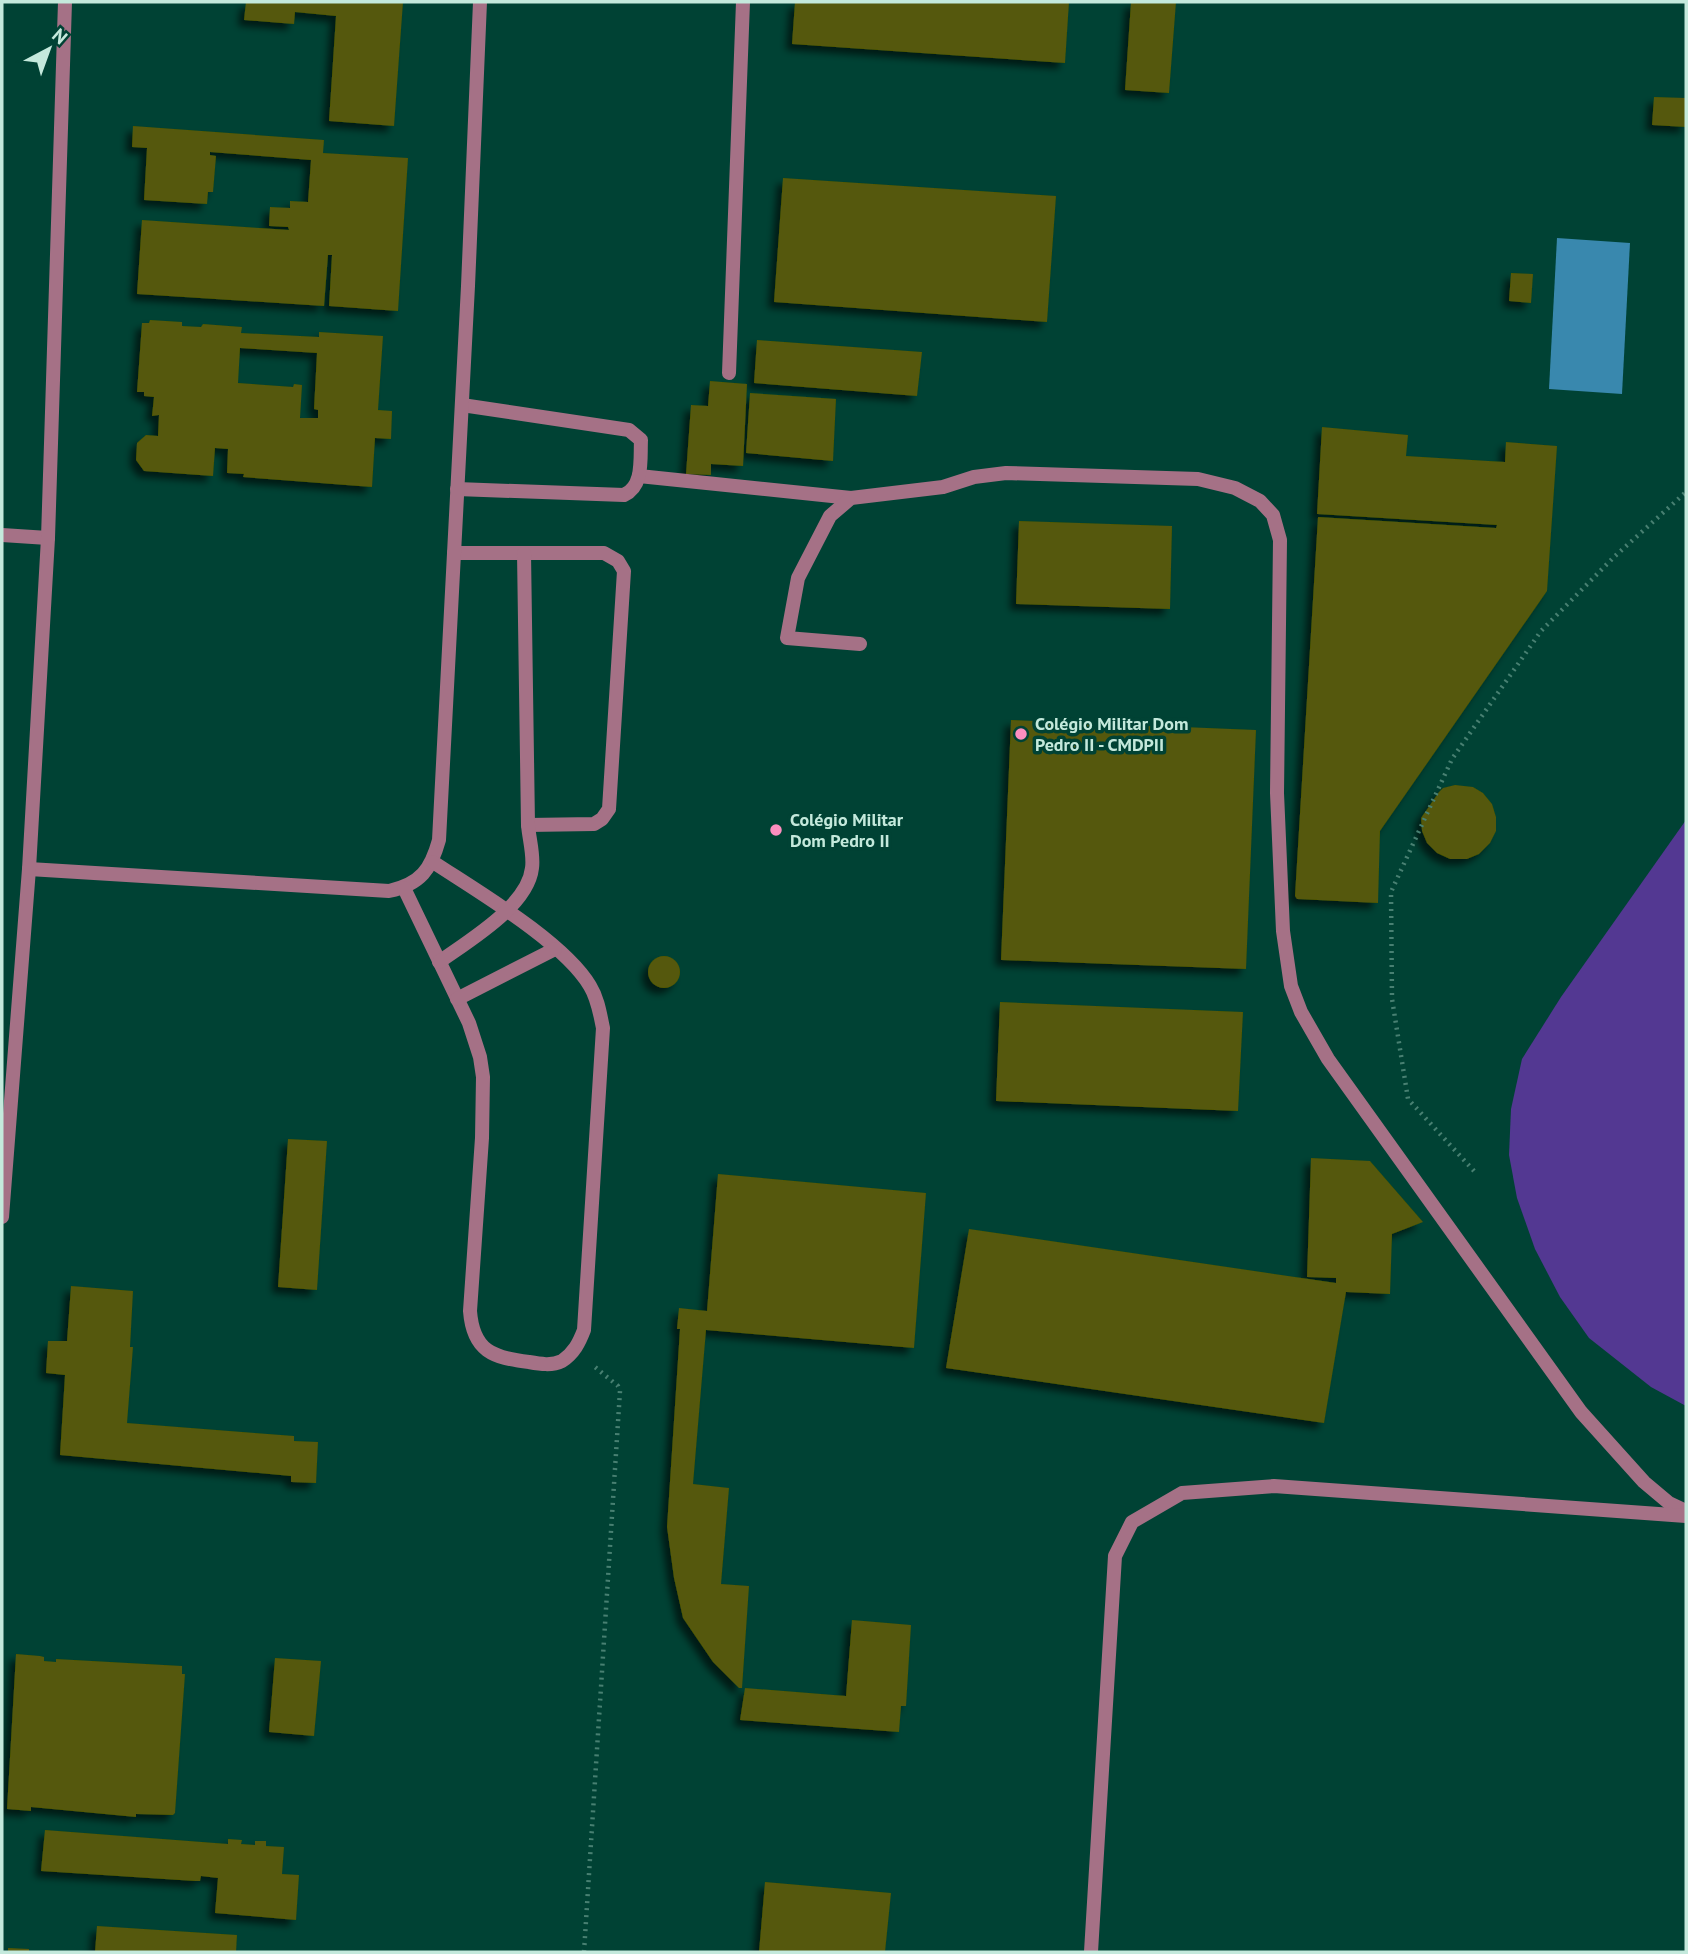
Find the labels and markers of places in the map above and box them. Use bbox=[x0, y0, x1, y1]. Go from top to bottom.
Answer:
place label: Colégio Militar Dom Pedro II - CMDPII bbox=[1035, 712, 1188, 756]
marker: Colégio Militar Dom Pedro II - CMDPII bbox=[1013, 726, 1029, 742]
place label: Colégio Militar Dom Pedro II bbox=[790, 808, 904, 852]
marker: Colégio Militar Dom Pedro II bbox=[768, 822, 784, 838]

